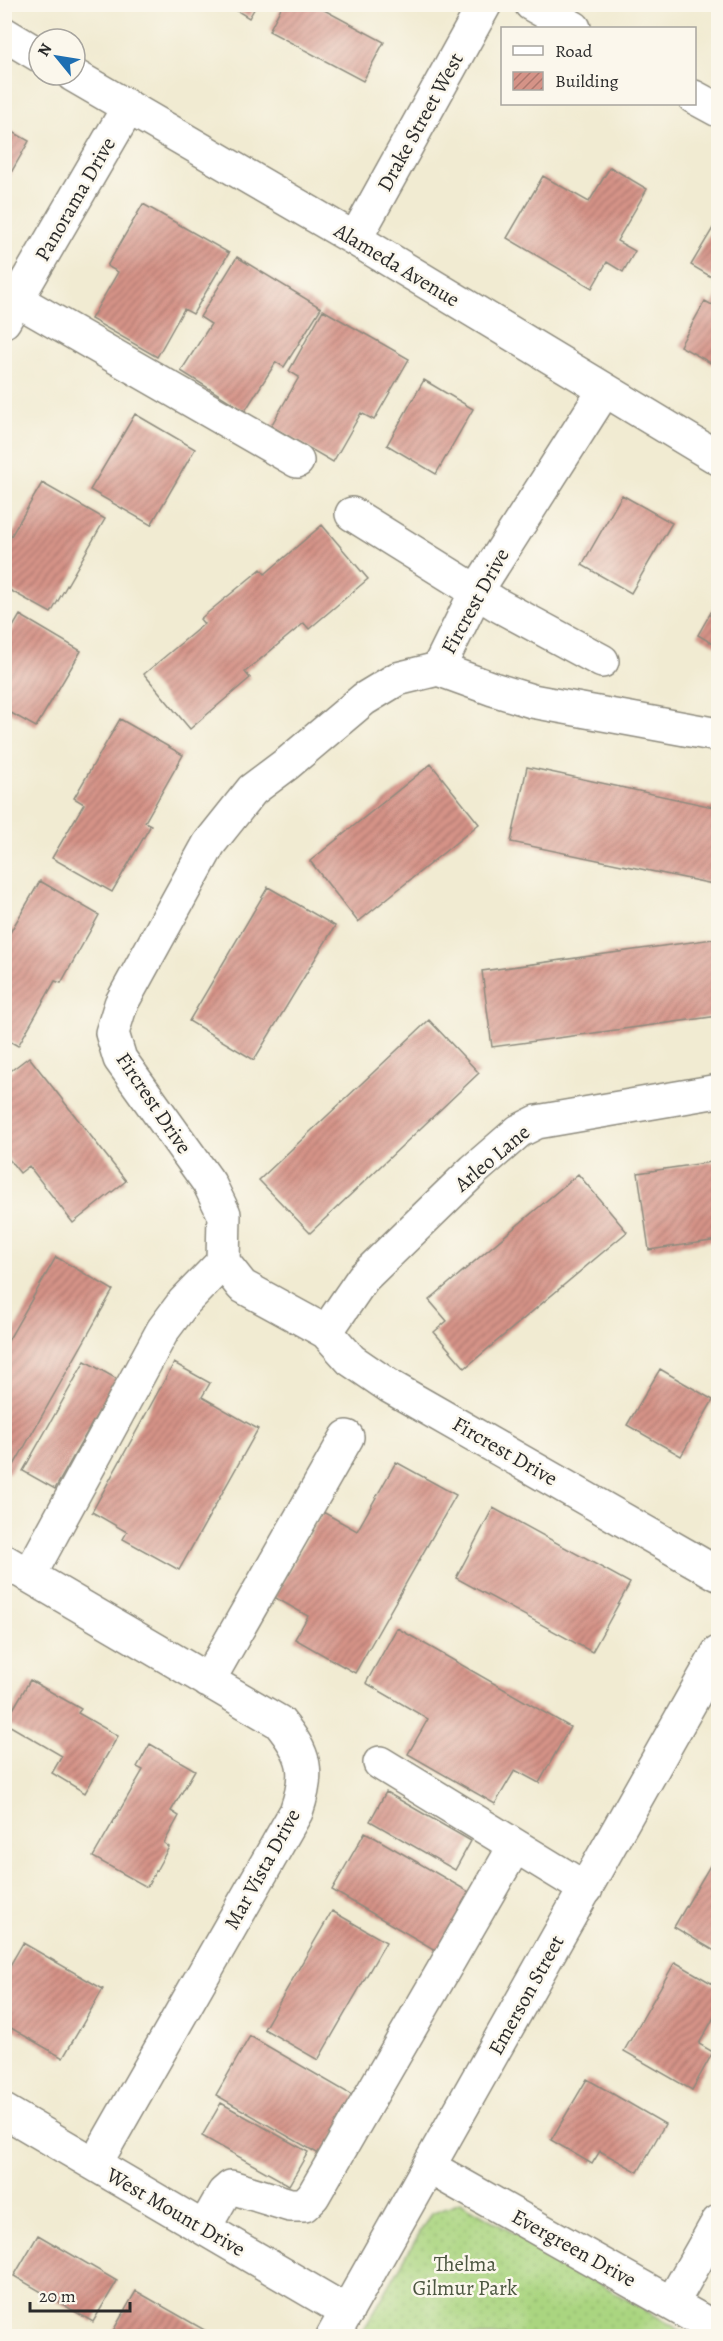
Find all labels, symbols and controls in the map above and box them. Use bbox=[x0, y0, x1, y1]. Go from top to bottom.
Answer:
north arrow bbox=[27, 27, 87, 87]
legend bbox=[501, 27, 696, 105]
text: N bbox=[32, 39, 57, 61]
text: Road bbox=[555, 39, 593, 63]
street label: Drake Street West bbox=[370, 48, 470, 196]
text: Building bbox=[555, 69, 619, 93]
street label: Panorama Drive bbox=[28, 132, 122, 266]
street label: Alameda Avenue bbox=[328, 216, 465, 313]
street label: Fircrest Drive bbox=[434, 543, 516, 659]
street label: Fircrest Drive bbox=[110, 1047, 198, 1159]
street label: Arleo Lane bbox=[448, 1118, 536, 1198]
street label: Fircrest Drive bbox=[447, 1410, 563, 1492]
street label: Mar Vista Drive bbox=[217, 1804, 307, 1934]
street label: Emerson Street bbox=[482, 1930, 570, 2060]
street label: West Mount Drive bbox=[101, 2160, 250, 2263]
street label: Evergreen Drive bbox=[507, 2202, 641, 2294]
park label: Thelma Gilmur Park bbox=[412, 2250, 518, 2302]
scale bar bbox=[30, 2275, 130, 2313]
text: 20 m bbox=[39, 2284, 76, 2308]

